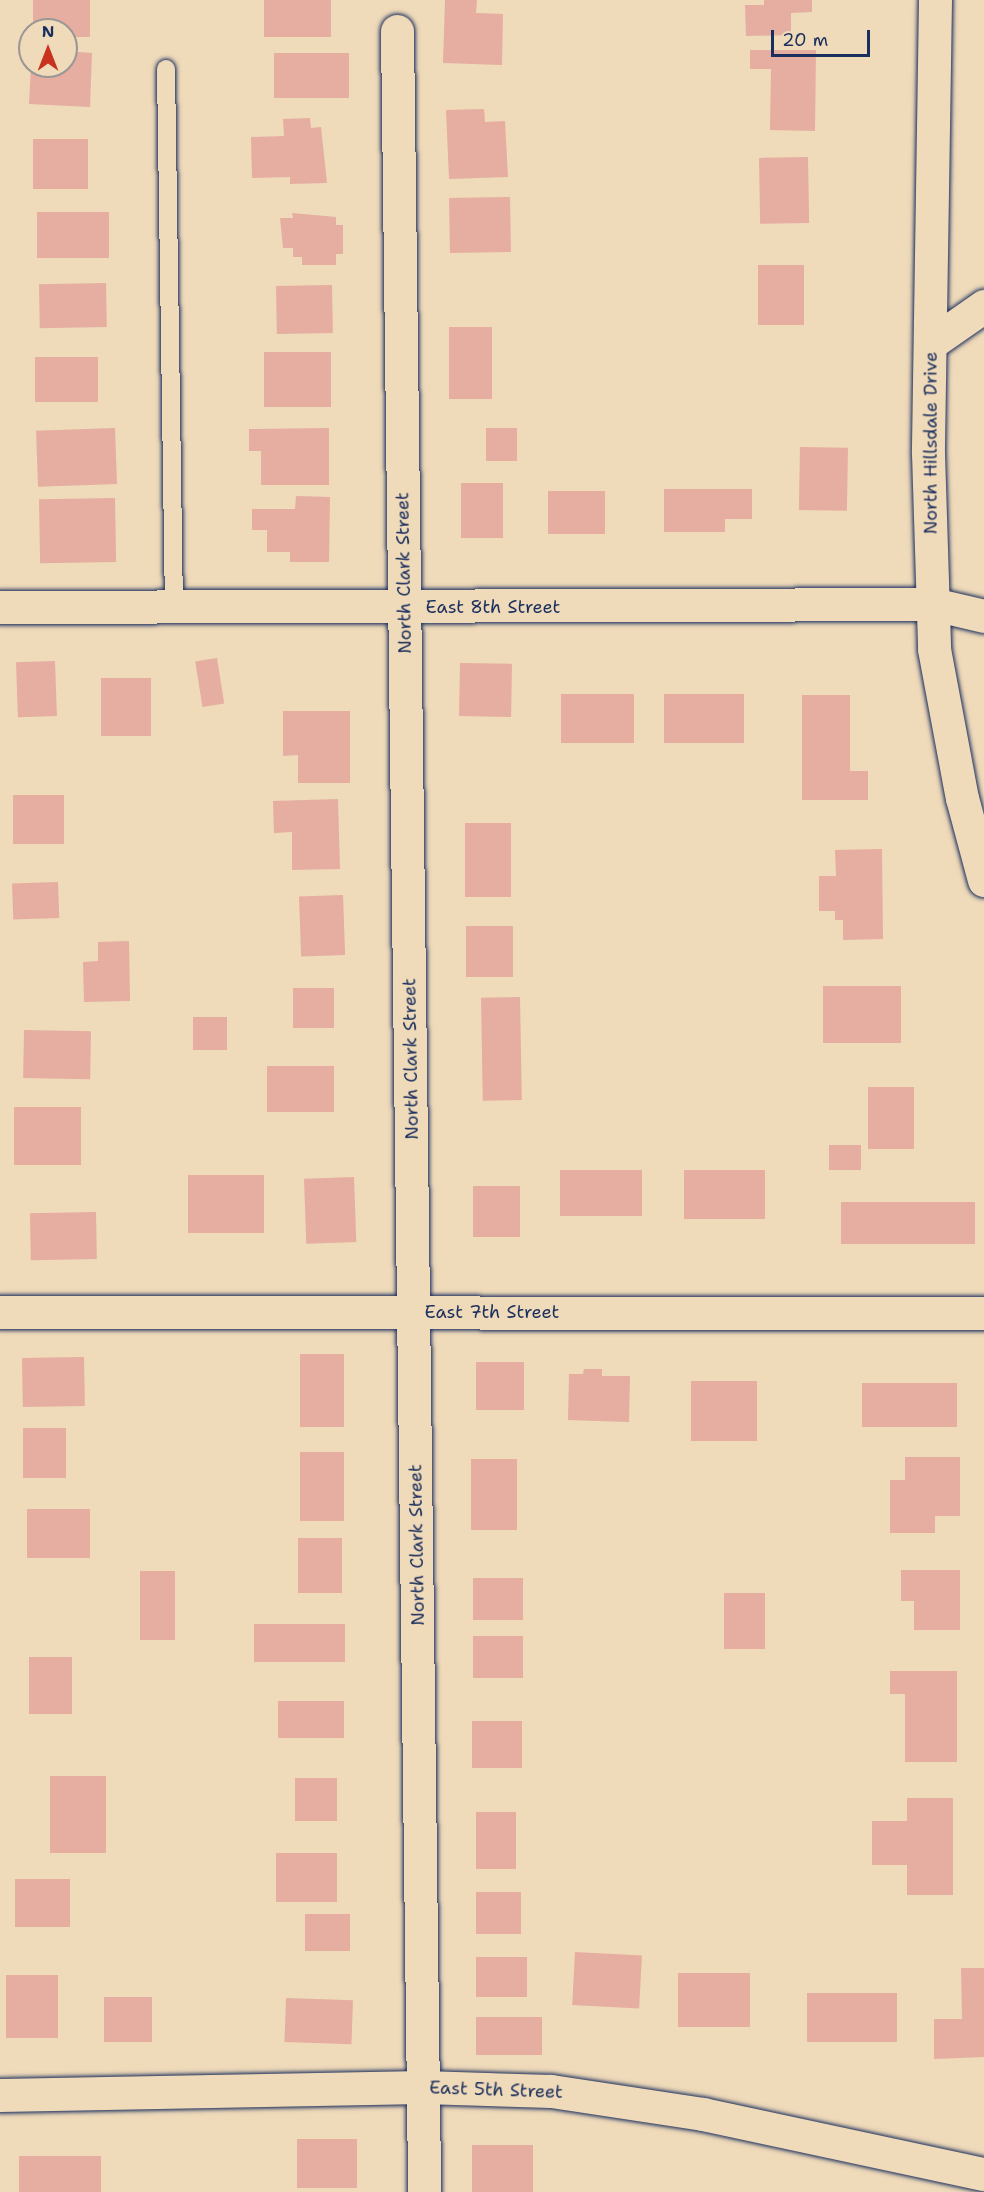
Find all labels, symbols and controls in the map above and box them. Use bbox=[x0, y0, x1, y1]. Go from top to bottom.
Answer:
north arrow bbox=[18, 18, 78, 78]
scale bar bbox=[774, 18, 873, 56]
text: N bbox=[42, 21, 54, 42]
text: 20 m bbox=[782, 28, 828, 52]
street label: North Hillsdale Drive bbox=[920, 352, 942, 534]
street label: North Clark Street bbox=[392, 492, 416, 654]
street label: East 8th Street bbox=[426, 596, 560, 618]
street label: North Clark Street bbox=[399, 978, 423, 1140]
street label: East 7th Street bbox=[425, 1301, 559, 1323]
street label: North Clark Street bbox=[405, 1464, 429, 1626]
street label: East 5th Street bbox=[429, 2077, 563, 2103]

